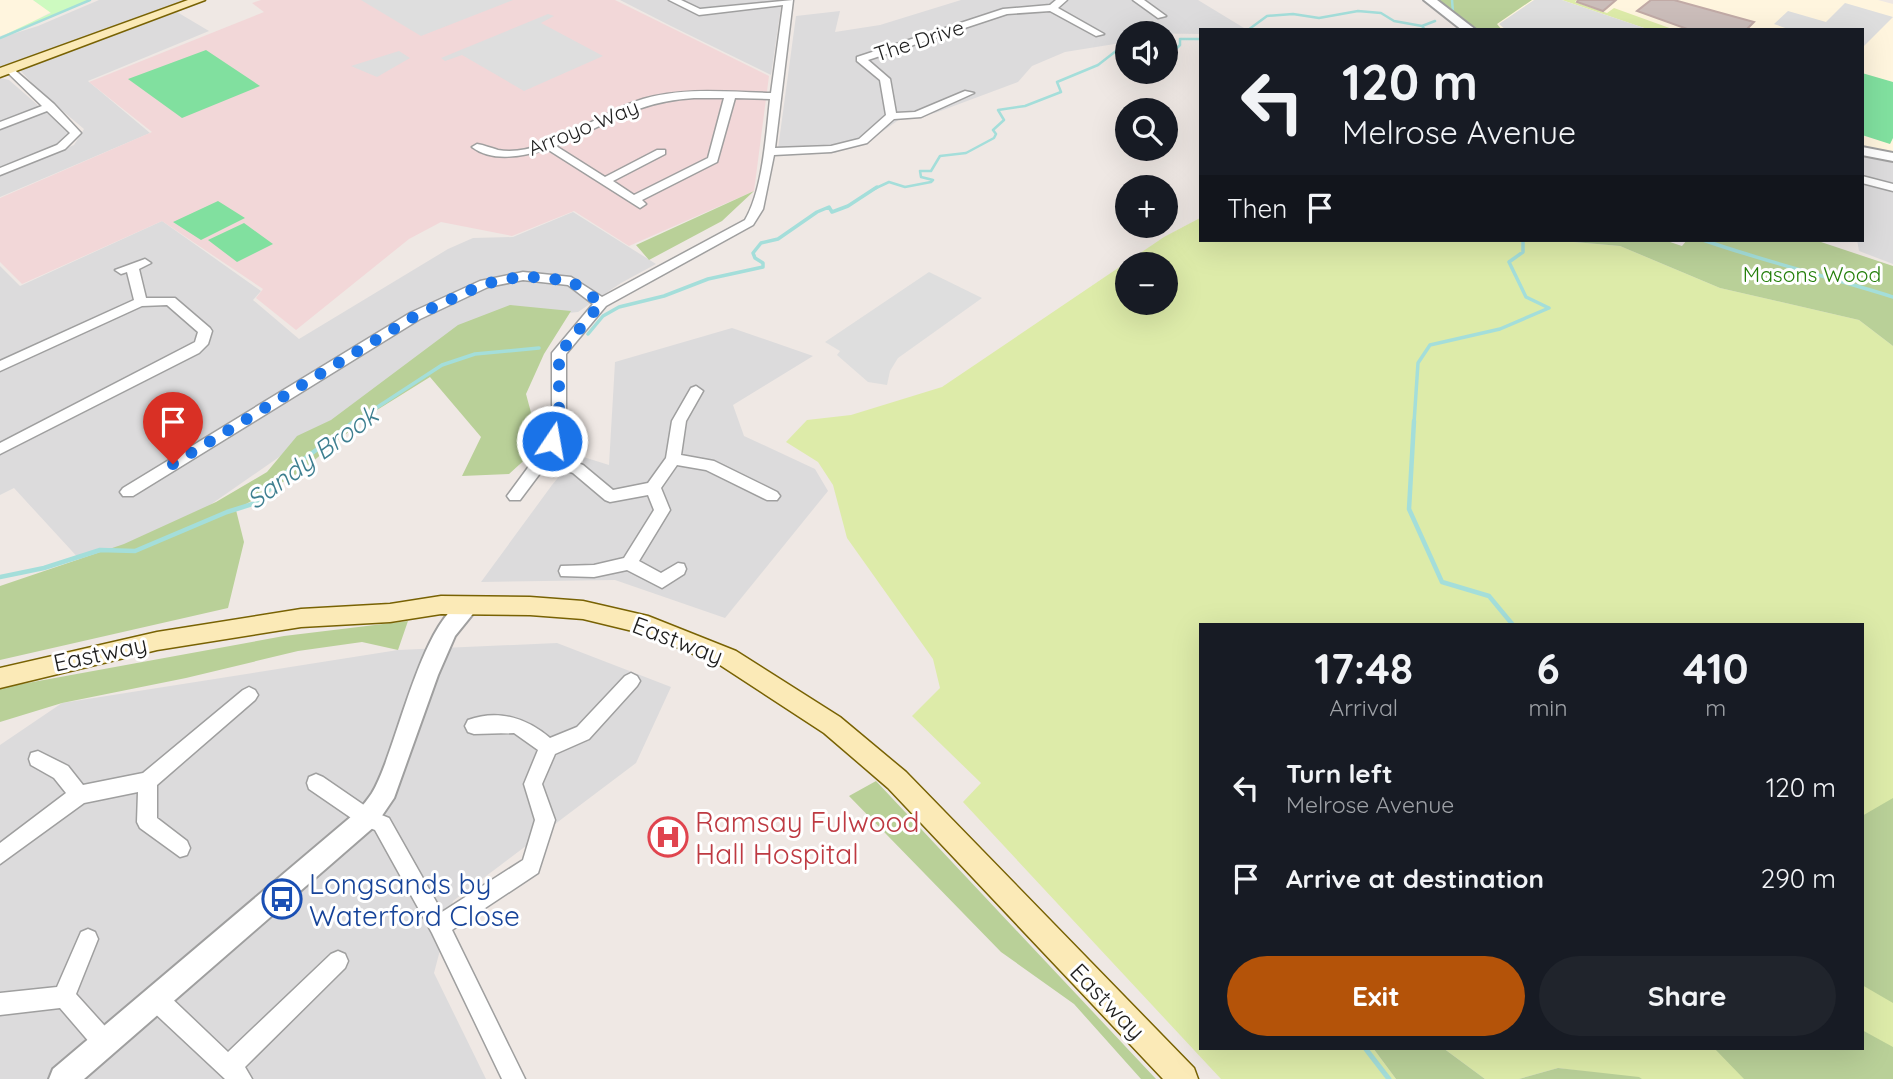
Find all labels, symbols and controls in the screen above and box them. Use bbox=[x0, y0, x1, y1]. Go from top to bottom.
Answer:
street label: The Drive bbox=[871, 13, 967, 67]
map controls bbox=[1115, 21, 1178, 315]
button: sound bbox=[1115, 21, 1178, 84]
text: 120 m bbox=[1342, 51, 1478, 112]
icon: left bbox=[1227, 56, 1318, 147]
street label: Arroyo Way bbox=[524, 93, 642, 161]
button: search bbox=[1115, 98, 1178, 161]
text: Melrose Avenue bbox=[1342, 112, 1576, 152]
button: + bbox=[1115, 175, 1178, 238]
icon: arrive bbox=[1301, 189, 1339, 227]
text: Then bbox=[1227, 192, 1287, 225]
button: − bbox=[1115, 252, 1178, 315]
park label: Masons Wood bbox=[1743, 261, 1881, 287]
pin bbox=[143, 392, 203, 464]
water label: Sandy Brook bbox=[240, 397, 386, 516]
icon: arrive bbox=[154, 403, 192, 441]
position arrow bbox=[515, 404, 589, 478]
street label: Eastway bbox=[628, 609, 728, 671]
street label: Eastway bbox=[50, 628, 150, 678]
text: 17:48 bbox=[1314, 642, 1413, 695]
text: 6 bbox=[1536, 642, 1560, 695]
text: 410 bbox=[1683, 642, 1749, 695]
text: Arrival bbox=[1329, 693, 1398, 722]
text: min bbox=[1528, 693, 1568, 722]
text: m bbox=[1705, 693, 1726, 722]
text: Turn left bbox=[1286, 757, 1393, 790]
icon: left bbox=[1227, 769, 1265, 807]
text: 120 m bbox=[1766, 771, 1836, 804]
text: Melrose Avenue bbox=[1286, 790, 1454, 819]
place label: Ramsay Fulwood Hall Hospital bbox=[695, 804, 919, 871]
hospital icon: Ramsay Fulwood Hall Hospital bbox=[647, 816, 689, 858]
icon: arrive bbox=[1227, 860, 1265, 898]
text: Arrive at destination bbox=[1286, 862, 1544, 895]
text: 290 m bbox=[1761, 862, 1836, 895]
place label: Longsands by Waterford Close bbox=[309, 866, 520, 933]
bus stop icon: Longsands by Waterford Close bbox=[261, 878, 303, 920]
street label: Eastway bbox=[1064, 956, 1152, 1046]
button: Exit bbox=[1227, 956, 1525, 1036]
button: Share bbox=[1539, 956, 1836, 1036]

